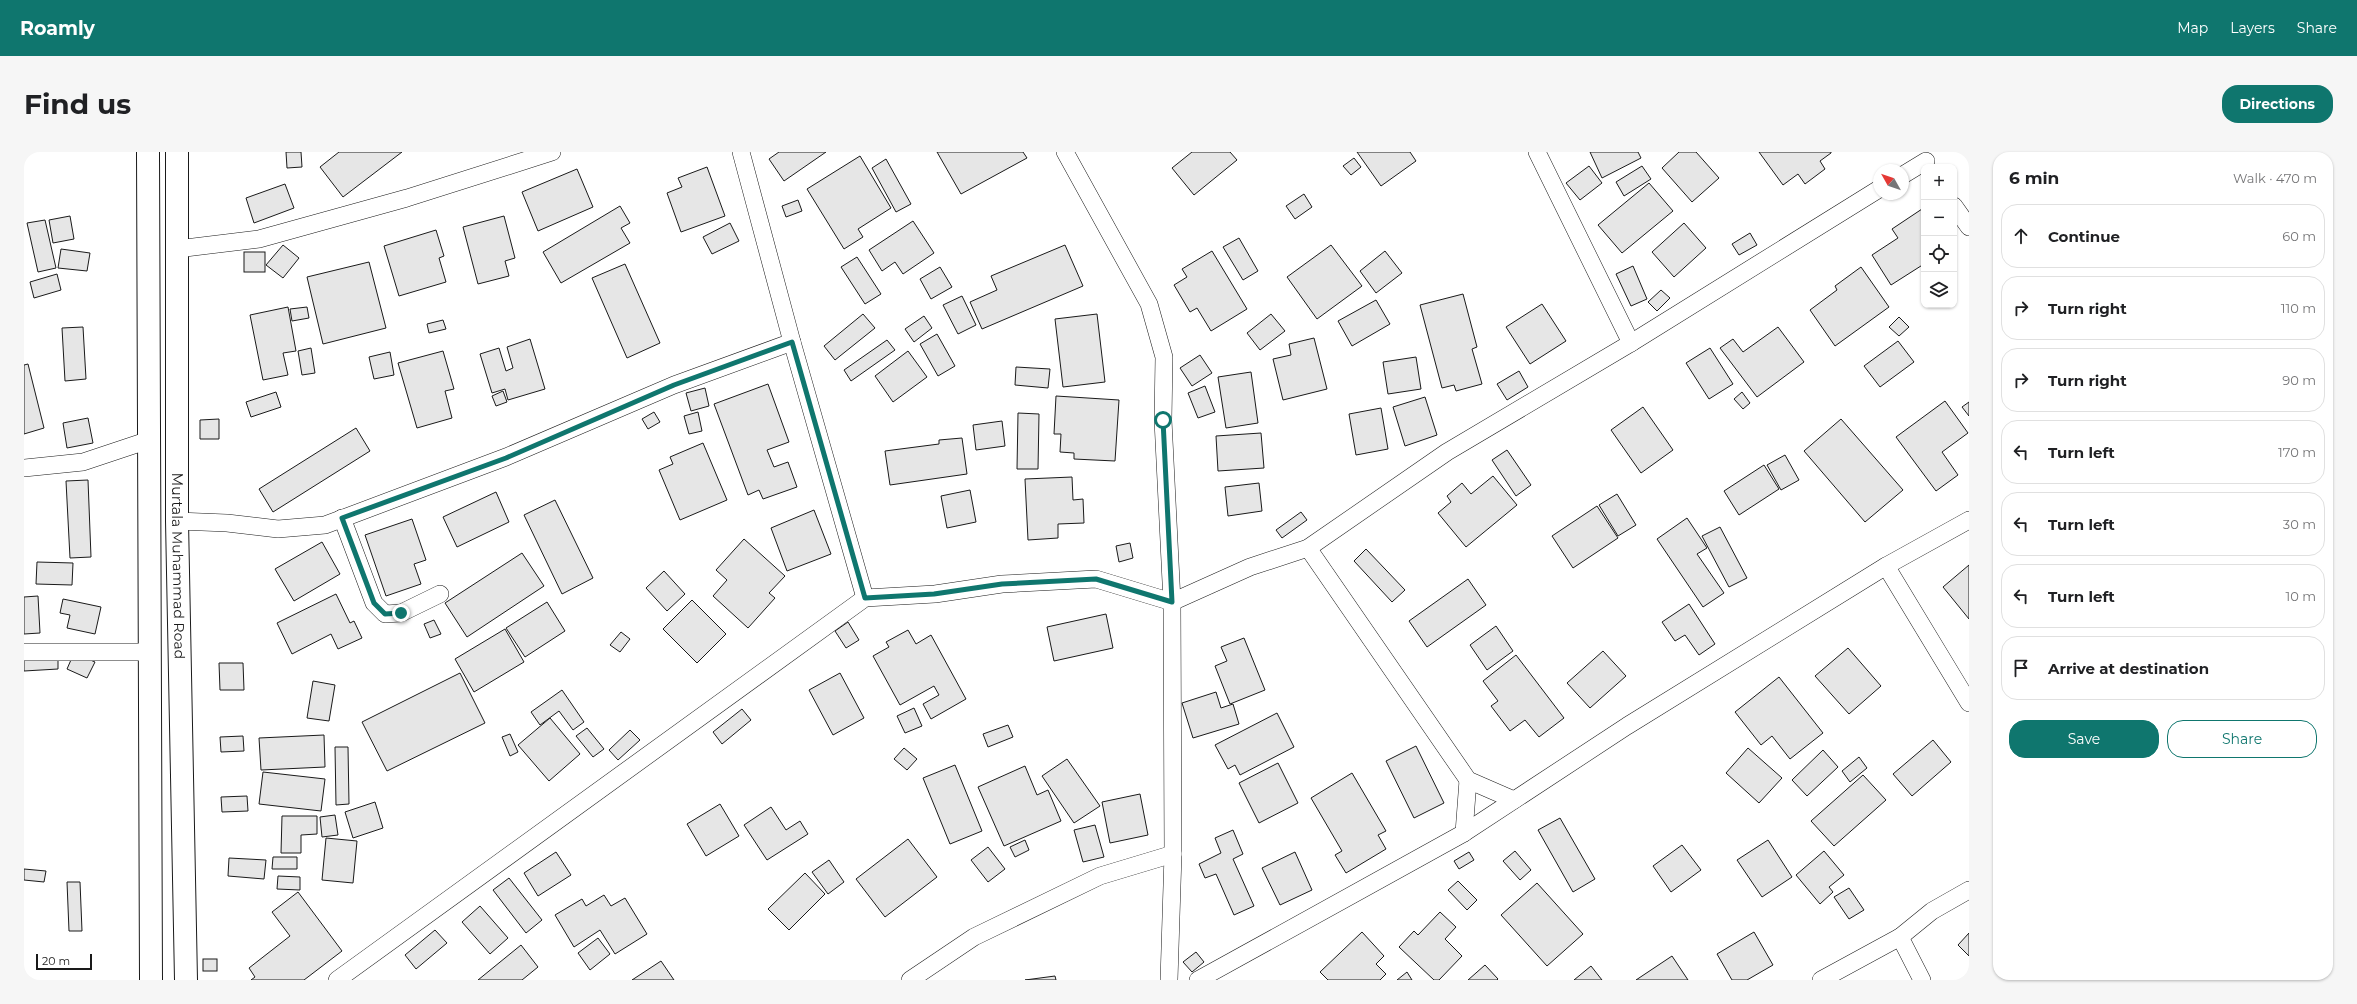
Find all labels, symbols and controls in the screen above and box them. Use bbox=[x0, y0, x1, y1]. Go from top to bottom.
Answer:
text: Roamly bbox=[20, 17, 95, 40]
text: Map bbox=[2177, 19, 2208, 37]
text: Layers bbox=[2230, 19, 2275, 37]
text: Share bbox=[2297, 19, 2337, 37]
button: Directions bbox=[2222, 85, 2333, 123]
text: Find us bbox=[24, 87, 131, 121]
north arrow bbox=[1873, 164, 1909, 200]
map controls bbox=[1921, 164, 1957, 308]
button: + bbox=[1921, 164, 1957, 200]
text: 6 min bbox=[2009, 168, 2059, 188]
text: Walk · 470 m bbox=[2233, 170, 2317, 186]
button: − bbox=[1921, 200, 1957, 236]
icon: ahead bbox=[2010, 225, 2032, 247]
text: Continue bbox=[2048, 227, 2120, 246]
text: 60 m bbox=[2282, 228, 2316, 244]
button: locate bbox=[1921, 236, 1957, 272]
button: layers bbox=[1921, 272, 1957, 308]
icon: right bbox=[2010, 297, 2032, 319]
text: Turn right bbox=[2048, 299, 2127, 318]
text: 110 m bbox=[2281, 300, 2316, 316]
icon: right bbox=[2010, 369, 2032, 391]
text: Turn right bbox=[2048, 371, 2127, 390]
text: 90 m bbox=[2282, 372, 2316, 388]
route start bbox=[1154, 411, 1172, 429]
icon: left bbox=[2010, 441, 2032, 463]
text: Turn left bbox=[2048, 443, 2115, 462]
text: 170 m bbox=[2278, 444, 2316, 460]
street label: Murtala Muhammad Road bbox=[168, 473, 189, 659]
icon: left bbox=[2010, 513, 2032, 535]
text: Turn left bbox=[2048, 515, 2115, 534]
text: 30 m bbox=[2283, 516, 2316, 532]
icon: left bbox=[2010, 585, 2032, 607]
text: Turn left bbox=[2048, 587, 2115, 606]
text: 10 m bbox=[2286, 588, 2316, 604]
route end bbox=[392, 604, 410, 622]
icon: arrive bbox=[2010, 657, 2032, 679]
text: Arrive at destination bbox=[2048, 659, 2209, 678]
button: Save bbox=[2009, 720, 2159, 758]
button: Share bbox=[2167, 720, 2317, 758]
scale bar bbox=[36, 952, 92, 971]
text: 20 m bbox=[42, 954, 70, 968]

